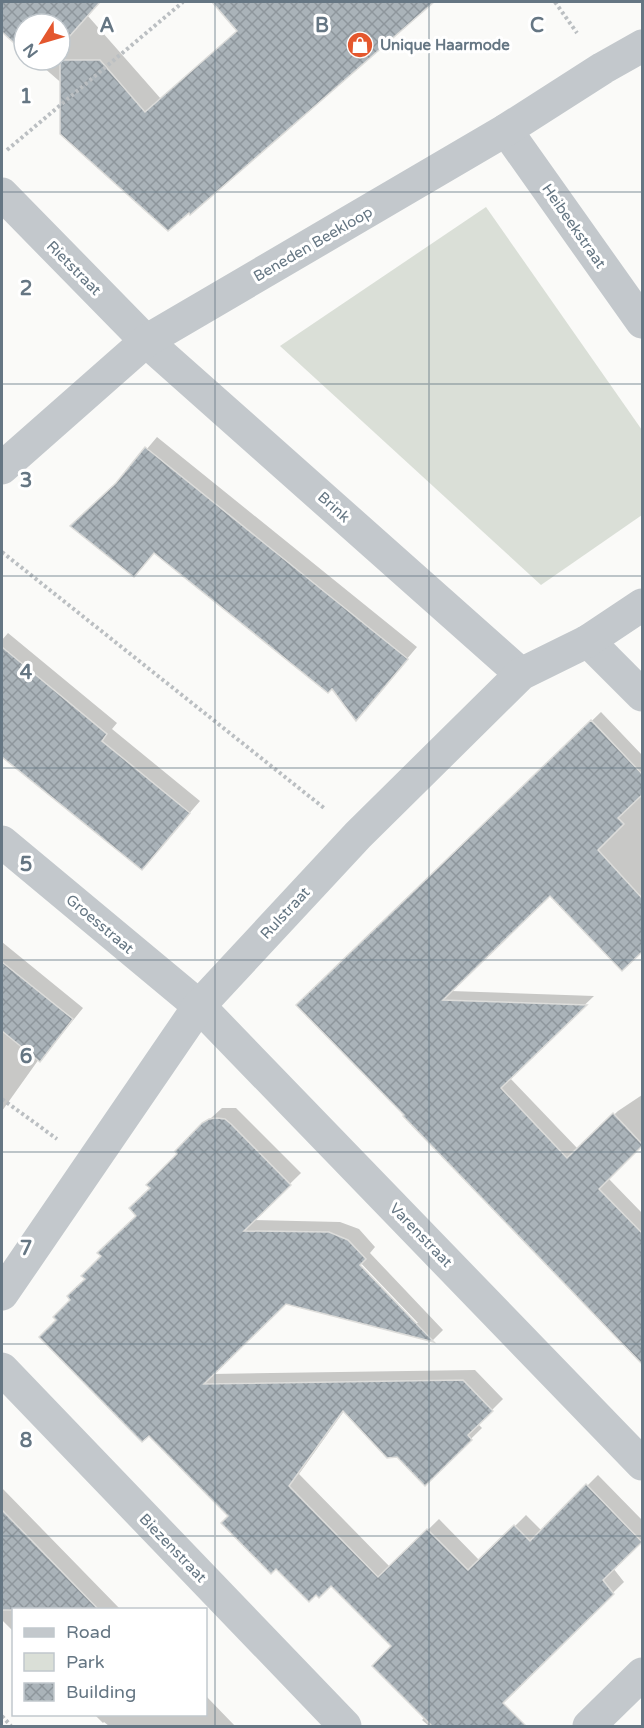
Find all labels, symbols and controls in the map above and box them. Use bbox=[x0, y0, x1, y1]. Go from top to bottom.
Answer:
north arrow bbox=[12, 12, 72, 72]
text: A bbox=[100, 14, 115, 38]
text: B bbox=[315, 14, 329, 38]
text: C bbox=[530, 14, 544, 38]
shop icon: Unique Haarmode bbox=[345, 30, 375, 60]
place label: Unique Haarmode bbox=[380, 36, 510, 55]
text: N bbox=[19, 39, 43, 62]
text: 1 bbox=[20, 85, 32, 109]
street label: Heibeekstraat bbox=[538, 180, 610, 272]
street label: Beneden Beekloop bbox=[250, 203, 376, 285]
street label: Rietstraat bbox=[43, 237, 105, 299]
text: 2 bbox=[20, 277, 32, 301]
text: 3 bbox=[20, 469, 32, 493]
street label: Brink bbox=[314, 488, 354, 526]
text: 4 bbox=[20, 661, 33, 685]
text: 5 bbox=[20, 853, 32, 877]
street label: Rulstraat bbox=[256, 883, 314, 943]
street label: Groesstraat bbox=[63, 891, 138, 958]
text: 6 bbox=[20, 1045, 32, 1069]
street label: Varenstraat bbox=[386, 1199, 456, 1271]
text: 7 bbox=[20, 1237, 32, 1261]
text: 8 bbox=[20, 1429, 32, 1453]
street label: Biezenstraat bbox=[136, 1510, 210, 1586]
legend bbox=[12, 1608, 207, 1716]
text: Road bbox=[66, 1621, 111, 1643]
text: Park bbox=[66, 1651, 105, 1673]
text: Building bbox=[66, 1681, 136, 1703]

